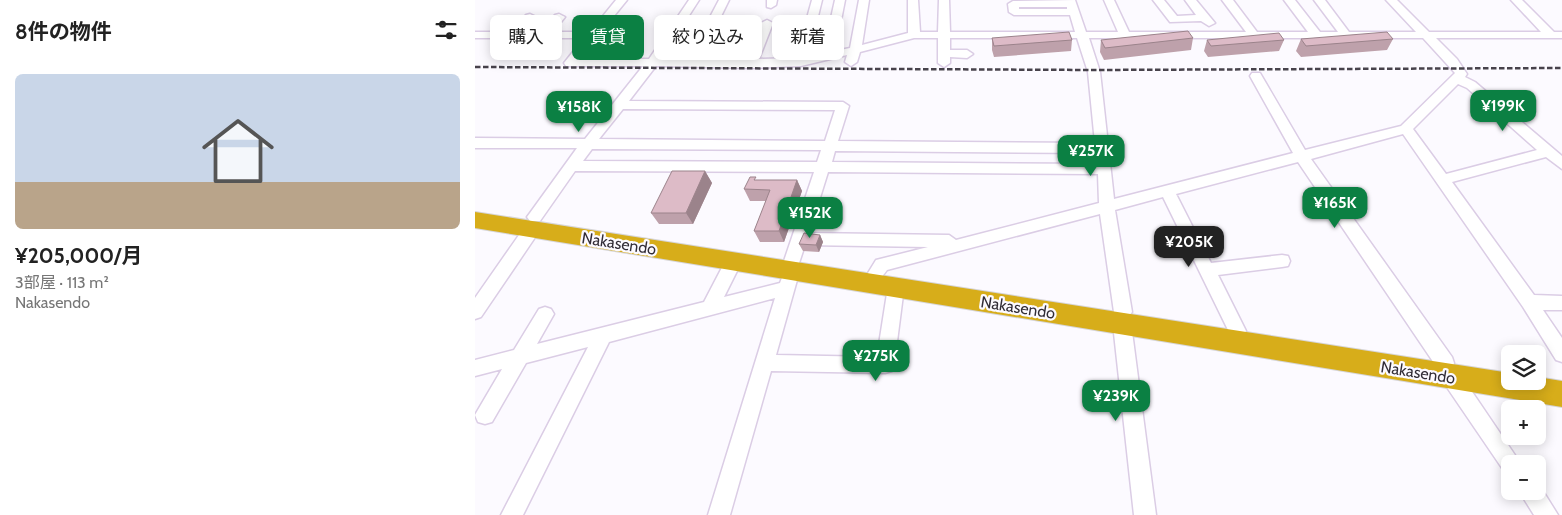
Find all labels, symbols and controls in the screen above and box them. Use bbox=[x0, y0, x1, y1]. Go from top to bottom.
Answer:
chip: 購入 bbox=[490, 15, 562, 60]
chip: 賃貸 bbox=[572, 15, 644, 60]
chip: 絞り込み bbox=[654, 15, 762, 60]
chip: 新着 bbox=[772, 15, 844, 60]
icon: filters bbox=[432, 16, 460, 44]
text: 8件の物件 bbox=[15, 19, 112, 44]
pin: ¥158K bbox=[544, 90, 614, 133]
pin: ¥199K bbox=[1468, 90, 1538, 132]
text: ¥199K bbox=[1481, 96, 1525, 115]
text: ¥158K bbox=[557, 97, 601, 116]
icon: home bbox=[193, 106, 283, 196]
pin: ¥257K bbox=[1056, 134, 1126, 177]
text: ¥257K bbox=[1069, 141, 1113, 160]
pin: ¥165K bbox=[1300, 186, 1370, 229]
text: ¥165K bbox=[1313, 193, 1357, 212]
pin: ¥152K bbox=[775, 196, 845, 239]
text: ¥152K bbox=[789, 203, 831, 222]
pin: ¥205K bbox=[1154, 226, 1224, 268]
street label: Nakasendo bbox=[580, 228, 658, 259]
text: ¥205K bbox=[1165, 232, 1213, 251]
text: ¥205,000/月 bbox=[15, 243, 142, 268]
text: 3部屋 · 113 m² bbox=[15, 273, 109, 292]
street label: Nakasendo bbox=[979, 292, 1057, 323]
text: Nakasendo bbox=[15, 293, 90, 312]
pin: ¥275K bbox=[841, 340, 911, 382]
map controls bbox=[1501, 345, 1546, 500]
button: layers bbox=[1501, 345, 1546, 390]
text: ¥275K bbox=[854, 346, 898, 365]
street label: Nakasendo bbox=[1379, 357, 1457, 388]
pin: ¥239K bbox=[1081, 380, 1151, 422]
text: ¥239K bbox=[1093, 386, 1139, 405]
button: + bbox=[1501, 400, 1546, 445]
button: − bbox=[1501, 455, 1546, 500]

